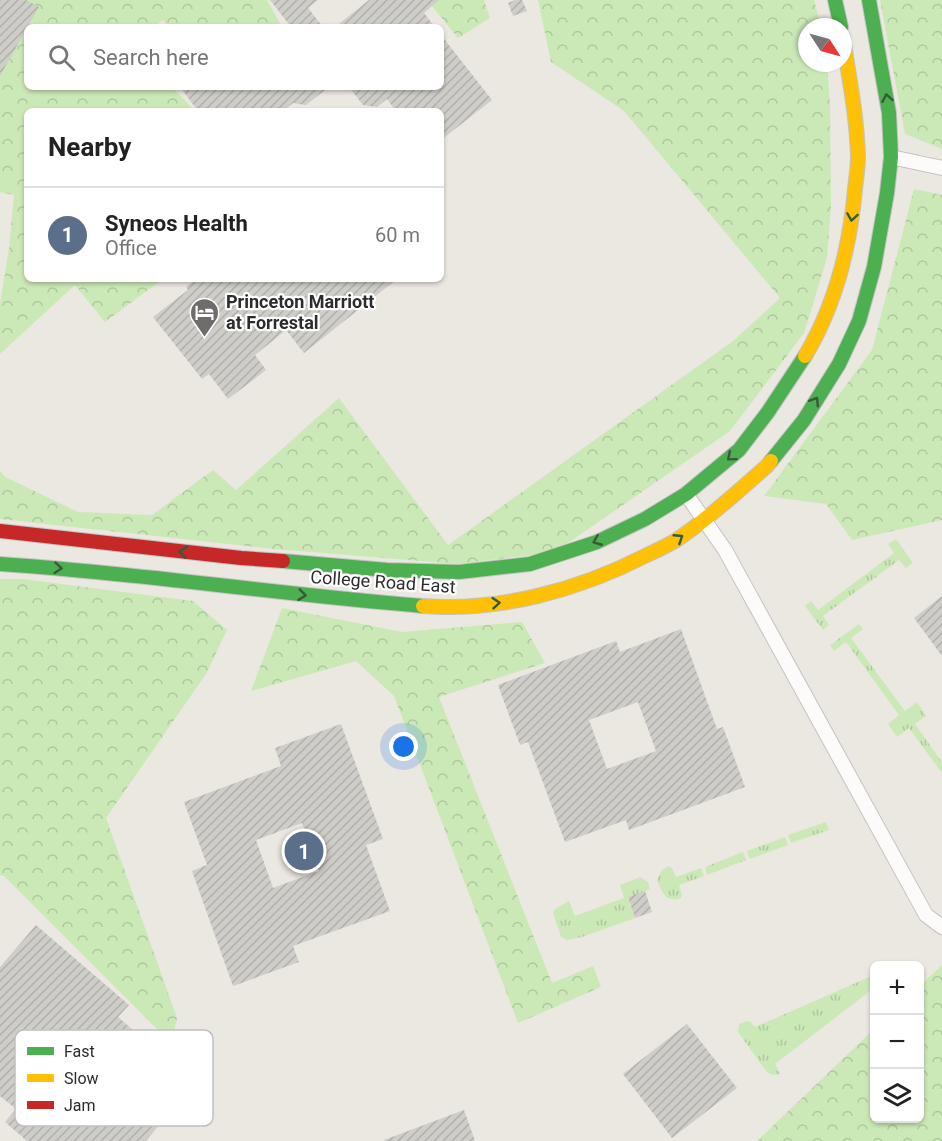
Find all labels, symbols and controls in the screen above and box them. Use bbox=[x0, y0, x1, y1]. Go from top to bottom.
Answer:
north arrow bbox=[798, 18, 852, 72]
search box bbox=[24, 24, 444, 90]
icon: search bbox=[45, 41, 78, 74]
text: Search here bbox=[93, 45, 209, 70]
one-way arrow bbox=[881, 94, 893, 103]
text: Nearby bbox=[48, 132, 131, 162]
text: Syneos Health bbox=[105, 211, 248, 236]
one-way arrow bbox=[846, 212, 859, 222]
text: 1 bbox=[62, 223, 73, 247]
text: 60 m bbox=[375, 223, 420, 247]
text: Office bbox=[105, 236, 157, 260]
place label: Princeton Marriott at Forrestal bbox=[226, 291, 374, 333]
hotel icon: Princeton Marriott at Forrestal bbox=[189, 296, 221, 338]
one-way arrow bbox=[808, 397, 820, 407]
one-way arrow bbox=[727, 450, 738, 461]
one-way arrow bbox=[593, 534, 603, 547]
one-way arrow bbox=[672, 534, 683, 545]
one-way arrow bbox=[178, 546, 187, 559]
one-way arrow bbox=[54, 561, 63, 574]
street label: College Road East bbox=[310, 566, 456, 597]
one-way arrow bbox=[298, 588, 307, 601]
one-way arrow bbox=[492, 597, 501, 610]
your location bbox=[389, 732, 418, 761]
pin: 1 bbox=[284, 828, 324, 874]
map controls bbox=[870, 961, 924, 1123]
button: + bbox=[870, 961, 924, 1015]
button: − bbox=[870, 1015, 924, 1069]
legend bbox=[15, 1030, 213, 1126]
text: Fast bbox=[64, 1042, 95, 1061]
text: Slow bbox=[64, 1069, 99, 1088]
button: layers bbox=[870, 1069, 924, 1123]
text: Jam bbox=[64, 1096, 96, 1115]

